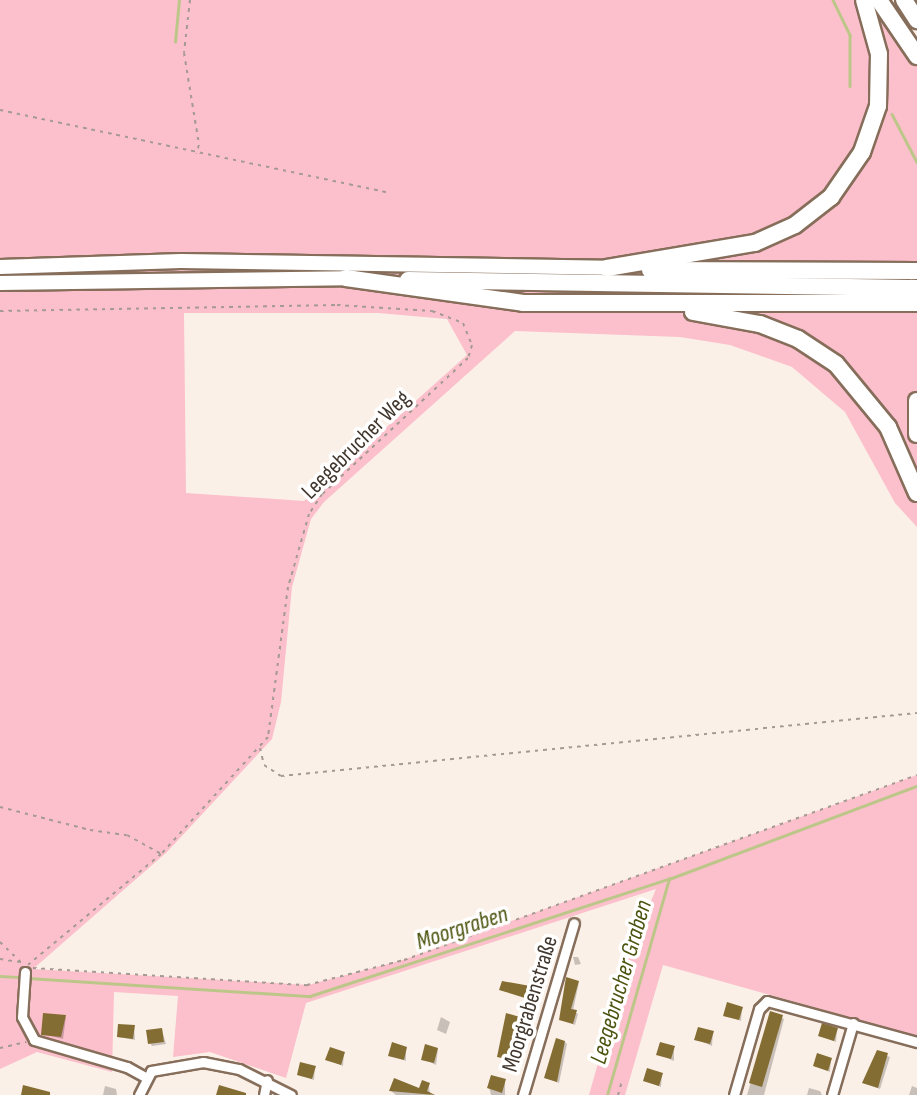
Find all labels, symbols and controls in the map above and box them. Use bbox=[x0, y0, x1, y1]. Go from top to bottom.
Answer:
street label: Leegebrucher Weg bbox=[296, 385, 416, 505]
water label: Leegebrucher Graben bbox=[584, 897, 658, 1067]
water label: Moorgraben bbox=[412, 900, 512, 956]
street label: Moorgrabenstraße bbox=[496, 933, 564, 1075]

